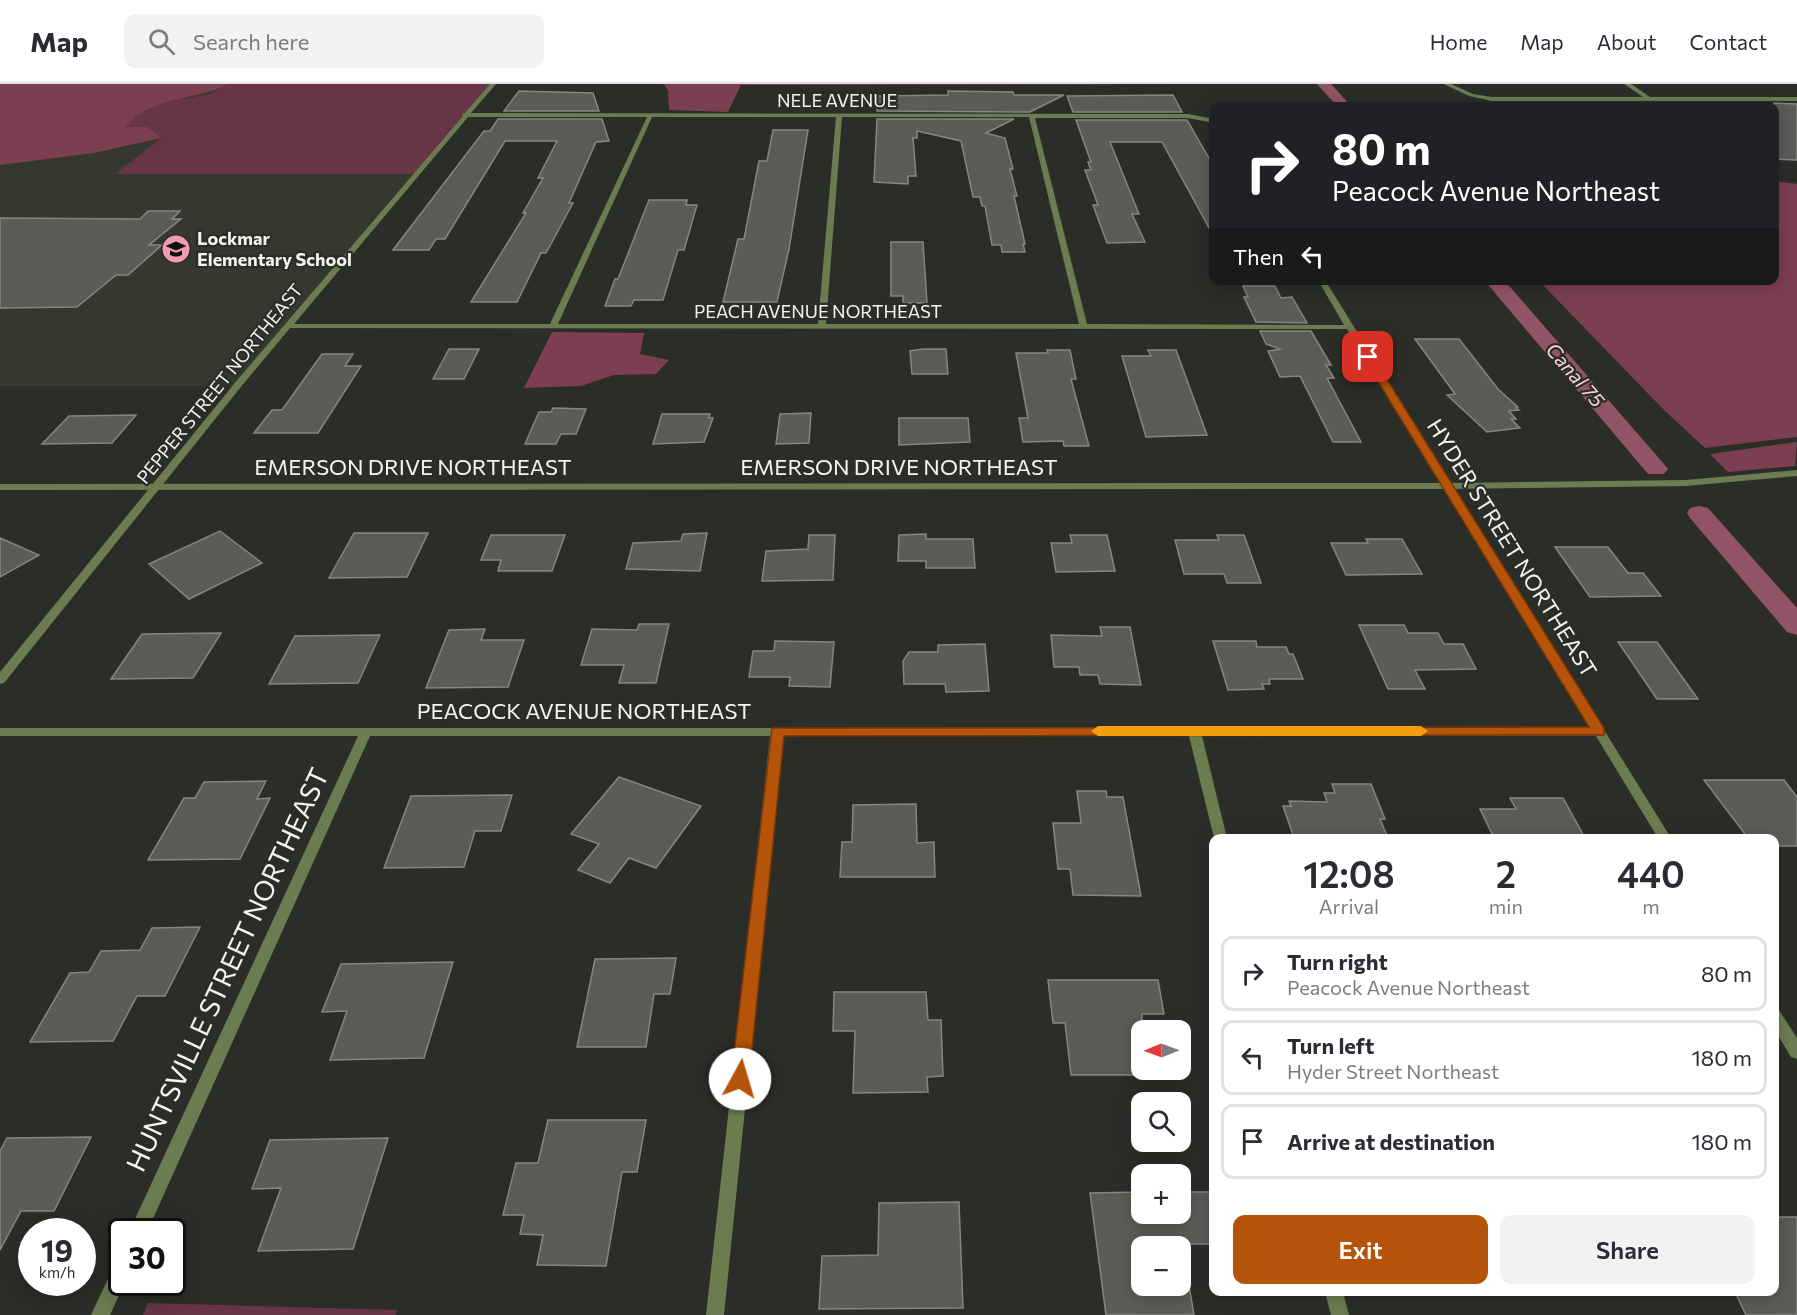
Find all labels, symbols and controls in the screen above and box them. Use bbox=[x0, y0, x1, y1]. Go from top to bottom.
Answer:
search box bbox=[124, 14, 544, 68]
text: Map bbox=[30, 24, 88, 58]
icon: search bbox=[145, 25, 178, 58]
text: Search here bbox=[193, 28, 309, 55]
text: Home bbox=[1430, 29, 1487, 54]
text: Map bbox=[1520, 29, 1564, 54]
text: About bbox=[1597, 29, 1656, 54]
text: Contact bbox=[1689, 29, 1767, 54]
street label: NELE AVENUE bbox=[777, 89, 897, 111]
text: 80 m bbox=[1332, 122, 1431, 174]
icon: right bbox=[1233, 126, 1311, 204]
text: Peacock Avenue Northeast bbox=[1332, 174, 1660, 207]
place label: Lockmar Elementary School bbox=[197, 227, 352, 270]
school or university icon: Lockmar Elementary School bbox=[160, 233, 192, 265]
icon: left bbox=[1296, 240, 1329, 273]
text: Then bbox=[1233, 243, 1284, 270]
street label: PEPPER STREET NORTHEAST bbox=[132, 279, 307, 488]
street label: PEACH AVENUE NORTHEAST bbox=[694, 300, 942, 322]
pin bbox=[1342, 331, 1393, 382]
water label: Canal 75 bbox=[1541, 337, 1610, 412]
icon: arrive bbox=[1351, 340, 1384, 373]
street label: HYDER STREET NORTHEAST bbox=[1422, 414, 1603, 682]
street label: EMERSON DRIVE NORTHEAST bbox=[254, 453, 572, 480]
street label: EMERSON DRIVE NORTHEAST bbox=[740, 453, 1058, 480]
street label: PEACOCK AVENUE NORTHEAST bbox=[417, 697, 751, 724]
street label: HUNTSVILLE STREET NORTHEAST bbox=[118, 762, 335, 1176]
text: 12:08 bbox=[1303, 851, 1395, 895]
text: 2 bbox=[1496, 851, 1516, 895]
text: 440 bbox=[1617, 851, 1685, 895]
text: Arrival bbox=[1319, 894, 1379, 918]
text: min bbox=[1489, 894, 1523, 918]
text: m bbox=[1642, 894, 1660, 918]
text: Turn right bbox=[1287, 948, 1388, 975]
icon: right bbox=[1236, 957, 1269, 990]
text: 80 m bbox=[1701, 960, 1752, 987]
text: Peacock Avenue Northeast bbox=[1287, 975, 1530, 999]
north arrow bbox=[1131, 1020, 1191, 1080]
map controls bbox=[1131, 1020, 1191, 1296]
text: Turn left bbox=[1287, 1032, 1374, 1059]
icon: left bbox=[1236, 1041, 1269, 1074]
text: 180 m bbox=[1691, 1044, 1752, 1071]
position arrow bbox=[708, 1047, 772, 1111]
text: Hyder Street Northeast bbox=[1287, 1059, 1499, 1083]
button: search bbox=[1131, 1092, 1191, 1152]
icon: arrive bbox=[1236, 1125, 1269, 1158]
text: Arrive at destination bbox=[1287, 1128, 1495, 1155]
text: 180 m bbox=[1691, 1128, 1752, 1155]
button: + bbox=[1131, 1164, 1191, 1224]
button: Exit bbox=[1233, 1215, 1488, 1284]
button: Share bbox=[1500, 1215, 1755, 1284]
speed limit sign: 30 bbox=[108, 1218, 186, 1296]
text: 19 bbox=[41, 1231, 73, 1268]
button: − bbox=[1131, 1236, 1191, 1296]
text: km/h bbox=[39, 1263, 75, 1281]

